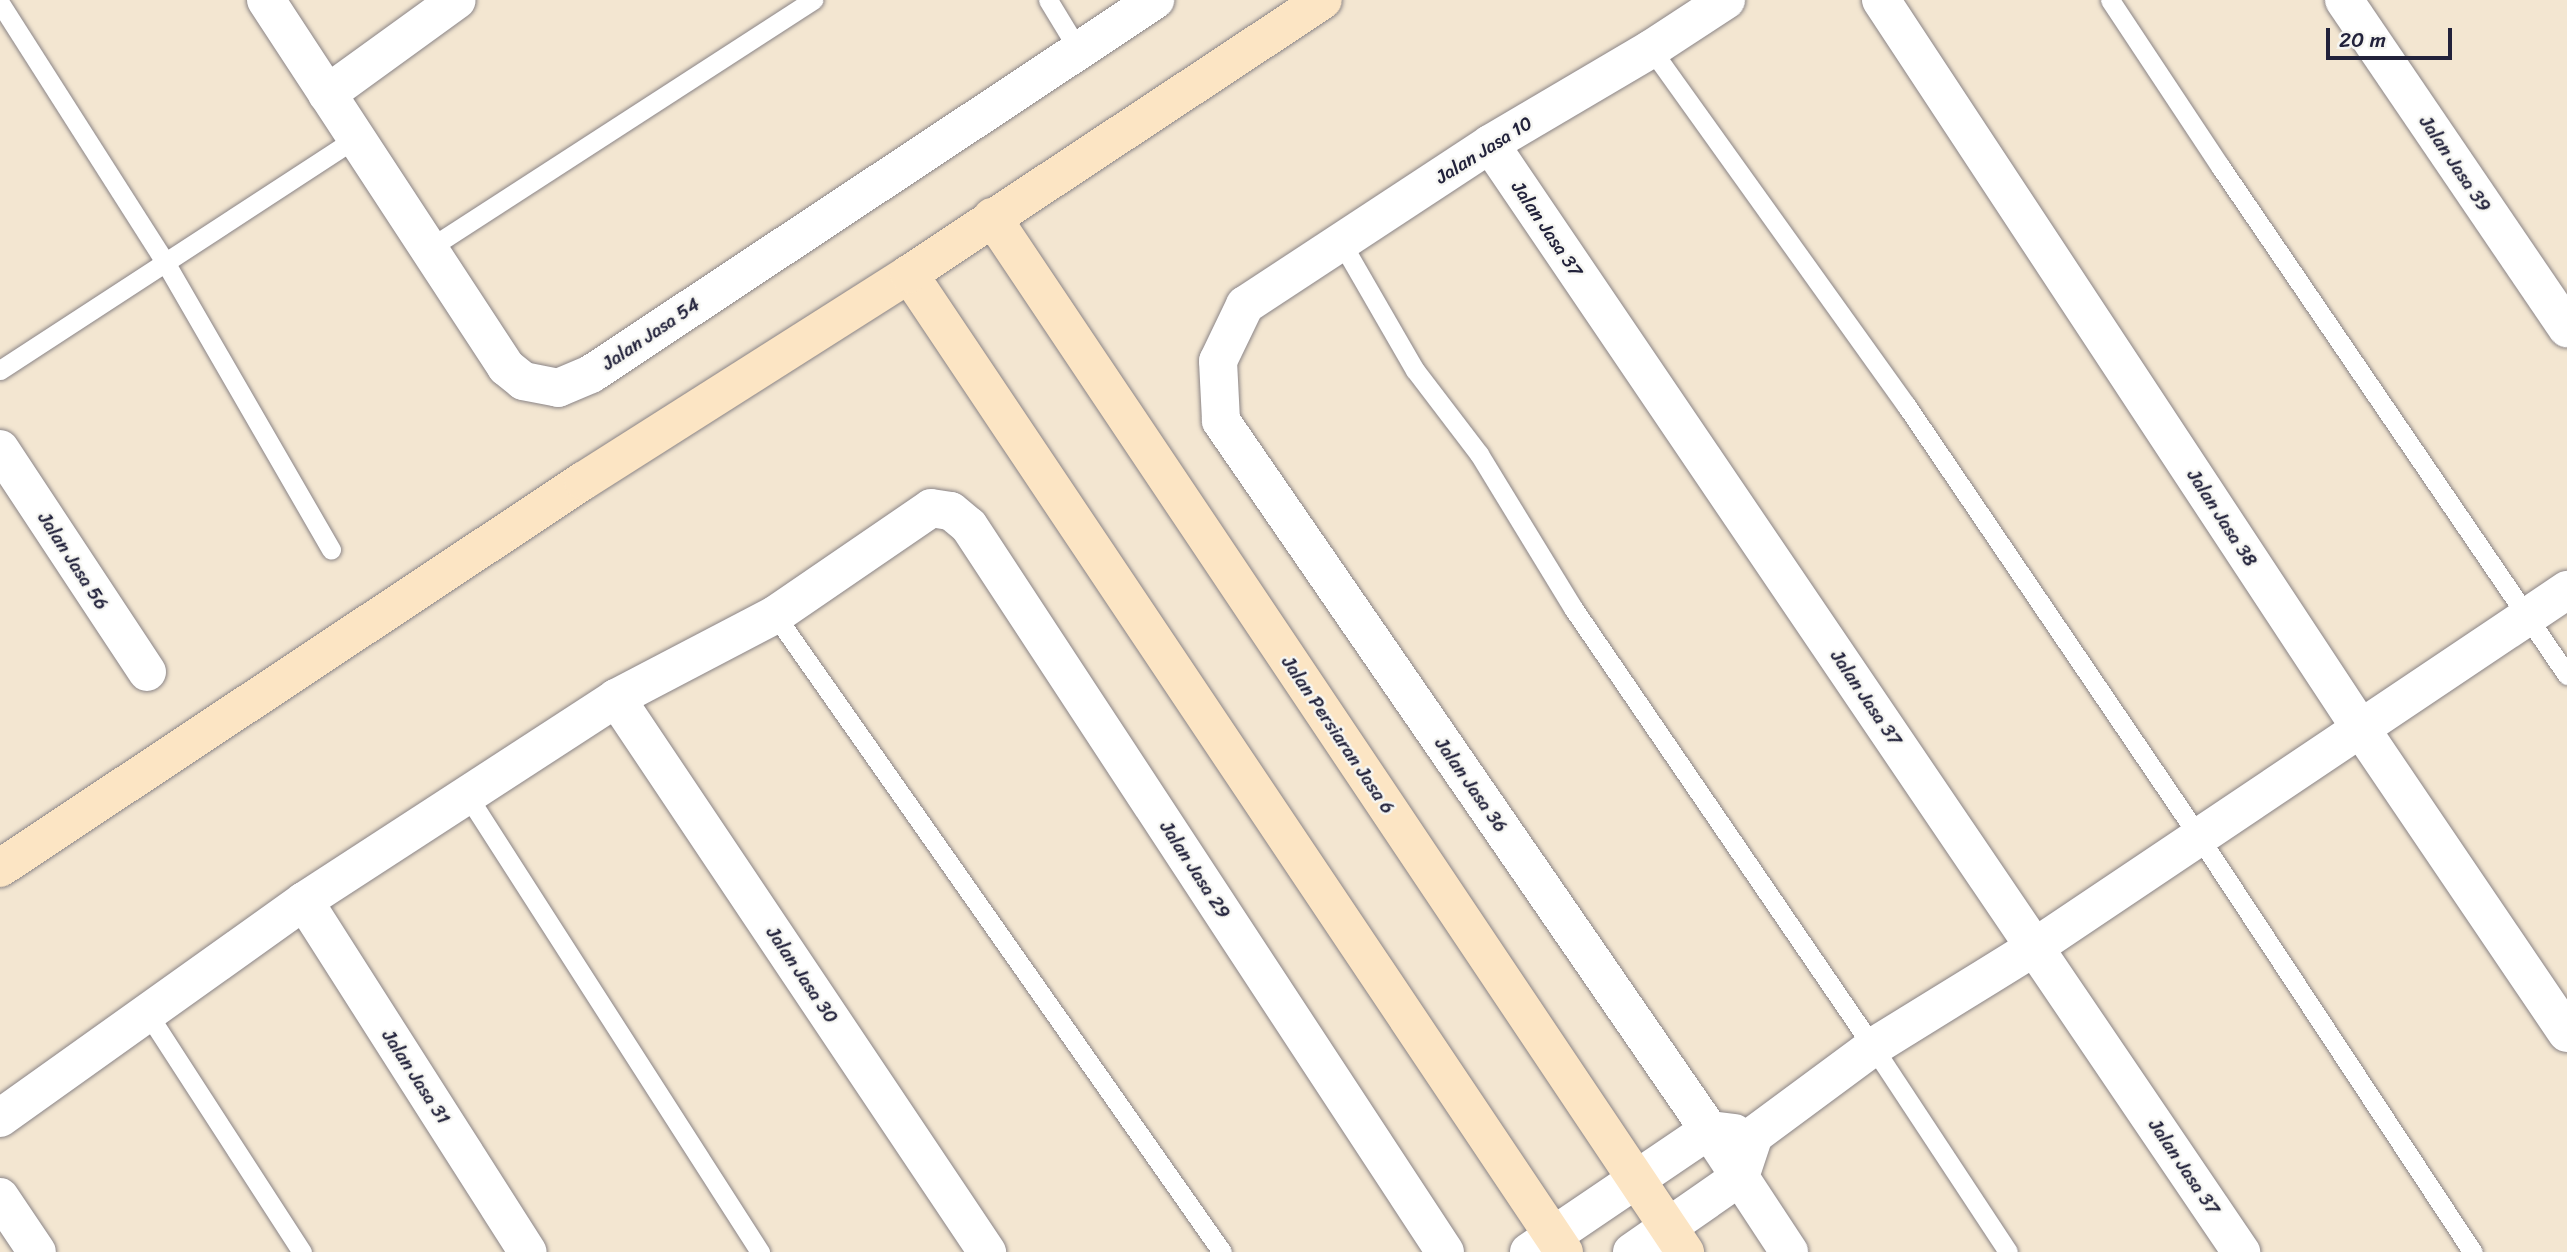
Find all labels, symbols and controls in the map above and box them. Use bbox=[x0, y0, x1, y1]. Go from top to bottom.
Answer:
scale bar bbox=[2329, 14, 2455, 58]
text: 20 m bbox=[2339, 21, 2386, 59]
street label: Jalan Jasa 10 bbox=[1431, 111, 1537, 189]
street label: Jalan Jasa 39 bbox=[2414, 111, 2496, 217]
street label: Jalan Jasa 37 bbox=[1506, 176, 1588, 282]
street label: Jalan Jasa 54 bbox=[597, 293, 705, 375]
street label: Jalan Jasa 38 bbox=[2182, 465, 2262, 571]
street label: Jalan Jasa 56 bbox=[33, 508, 113, 614]
street label: Jalan Jasa 37 bbox=[1825, 645, 1907, 751]
street label: Jalan Persiaran Jasa 6 bbox=[1276, 651, 1400, 819]
street label: Jalan Jasa 36 bbox=[1430, 733, 1512, 837]
street label: Jalan Jasa 29 bbox=[1155, 816, 1235, 924]
street label: Jalan Jasa 30 bbox=[761, 922, 843, 1028]
street label: Jalan Jasa 31 bbox=[377, 1025, 455, 1129]
street label: Jalan Jasa 37 bbox=[2143, 1114, 2225, 1220]

